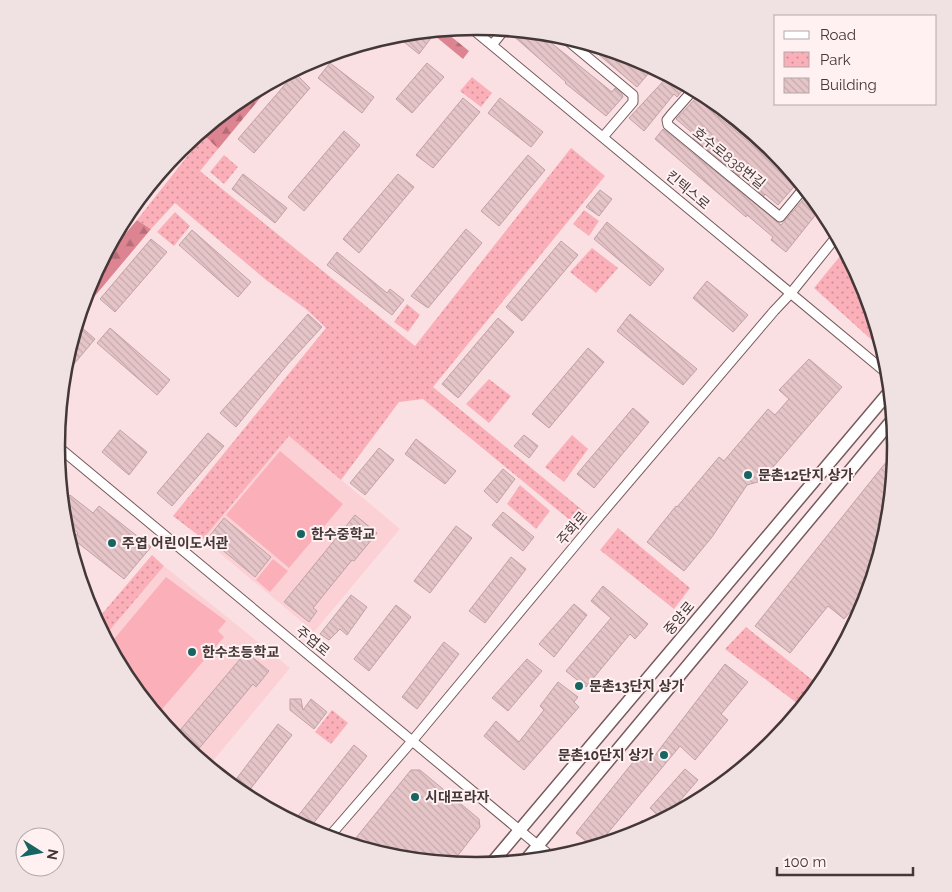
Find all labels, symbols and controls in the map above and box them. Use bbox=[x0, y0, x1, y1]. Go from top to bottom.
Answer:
legend bbox=[774, 15, 937, 105]
text: Road bbox=[820, 26, 856, 44]
text: Park bbox=[820, 51, 851, 69]
text: Building bbox=[820, 76, 877, 94]
street label: 호수로838번길 bbox=[690, 124, 768, 192]
street label: 킨텍스로 bbox=[663, 167, 713, 213]
place label: 문촌12단지 상가 bbox=[758, 467, 854, 483]
marker: 문촌12단지 상가 bbox=[742, 469, 754, 481]
street label: 주화로 bbox=[553, 508, 591, 548]
place label: 한수중학교 bbox=[311, 526, 376, 542]
marker: 한수중학교 bbox=[295, 528, 307, 540]
place label: 주엽 어린이도서관 bbox=[122, 535, 229, 551]
marker: 주엽 어린이도서관 bbox=[106, 537, 118, 549]
street label: 중앙로 bbox=[660, 598, 698, 638]
street label: 주엽로 bbox=[293, 623, 333, 659]
place label: 한수초등학교 bbox=[202, 644, 279, 660]
marker: 한수초등학교 bbox=[186, 646, 198, 658]
place label: 문촌13단지 상가 bbox=[589, 678, 684, 694]
marker: 문촌13단지 상가 bbox=[573, 680, 585, 692]
place label: 문촌10단지 상가 bbox=[558, 747, 654, 763]
marker: 문촌10단지 상가 bbox=[658, 749, 670, 761]
place label: 시대프라자 bbox=[425, 789, 490, 805]
marker: 시대프라자 bbox=[409, 791, 421, 803]
north arrow bbox=[15, 827, 65, 877]
scale bar bbox=[777, 844, 913, 876]
text: N bbox=[44, 848, 62, 861]
text: 100 m bbox=[784, 853, 826, 871]

